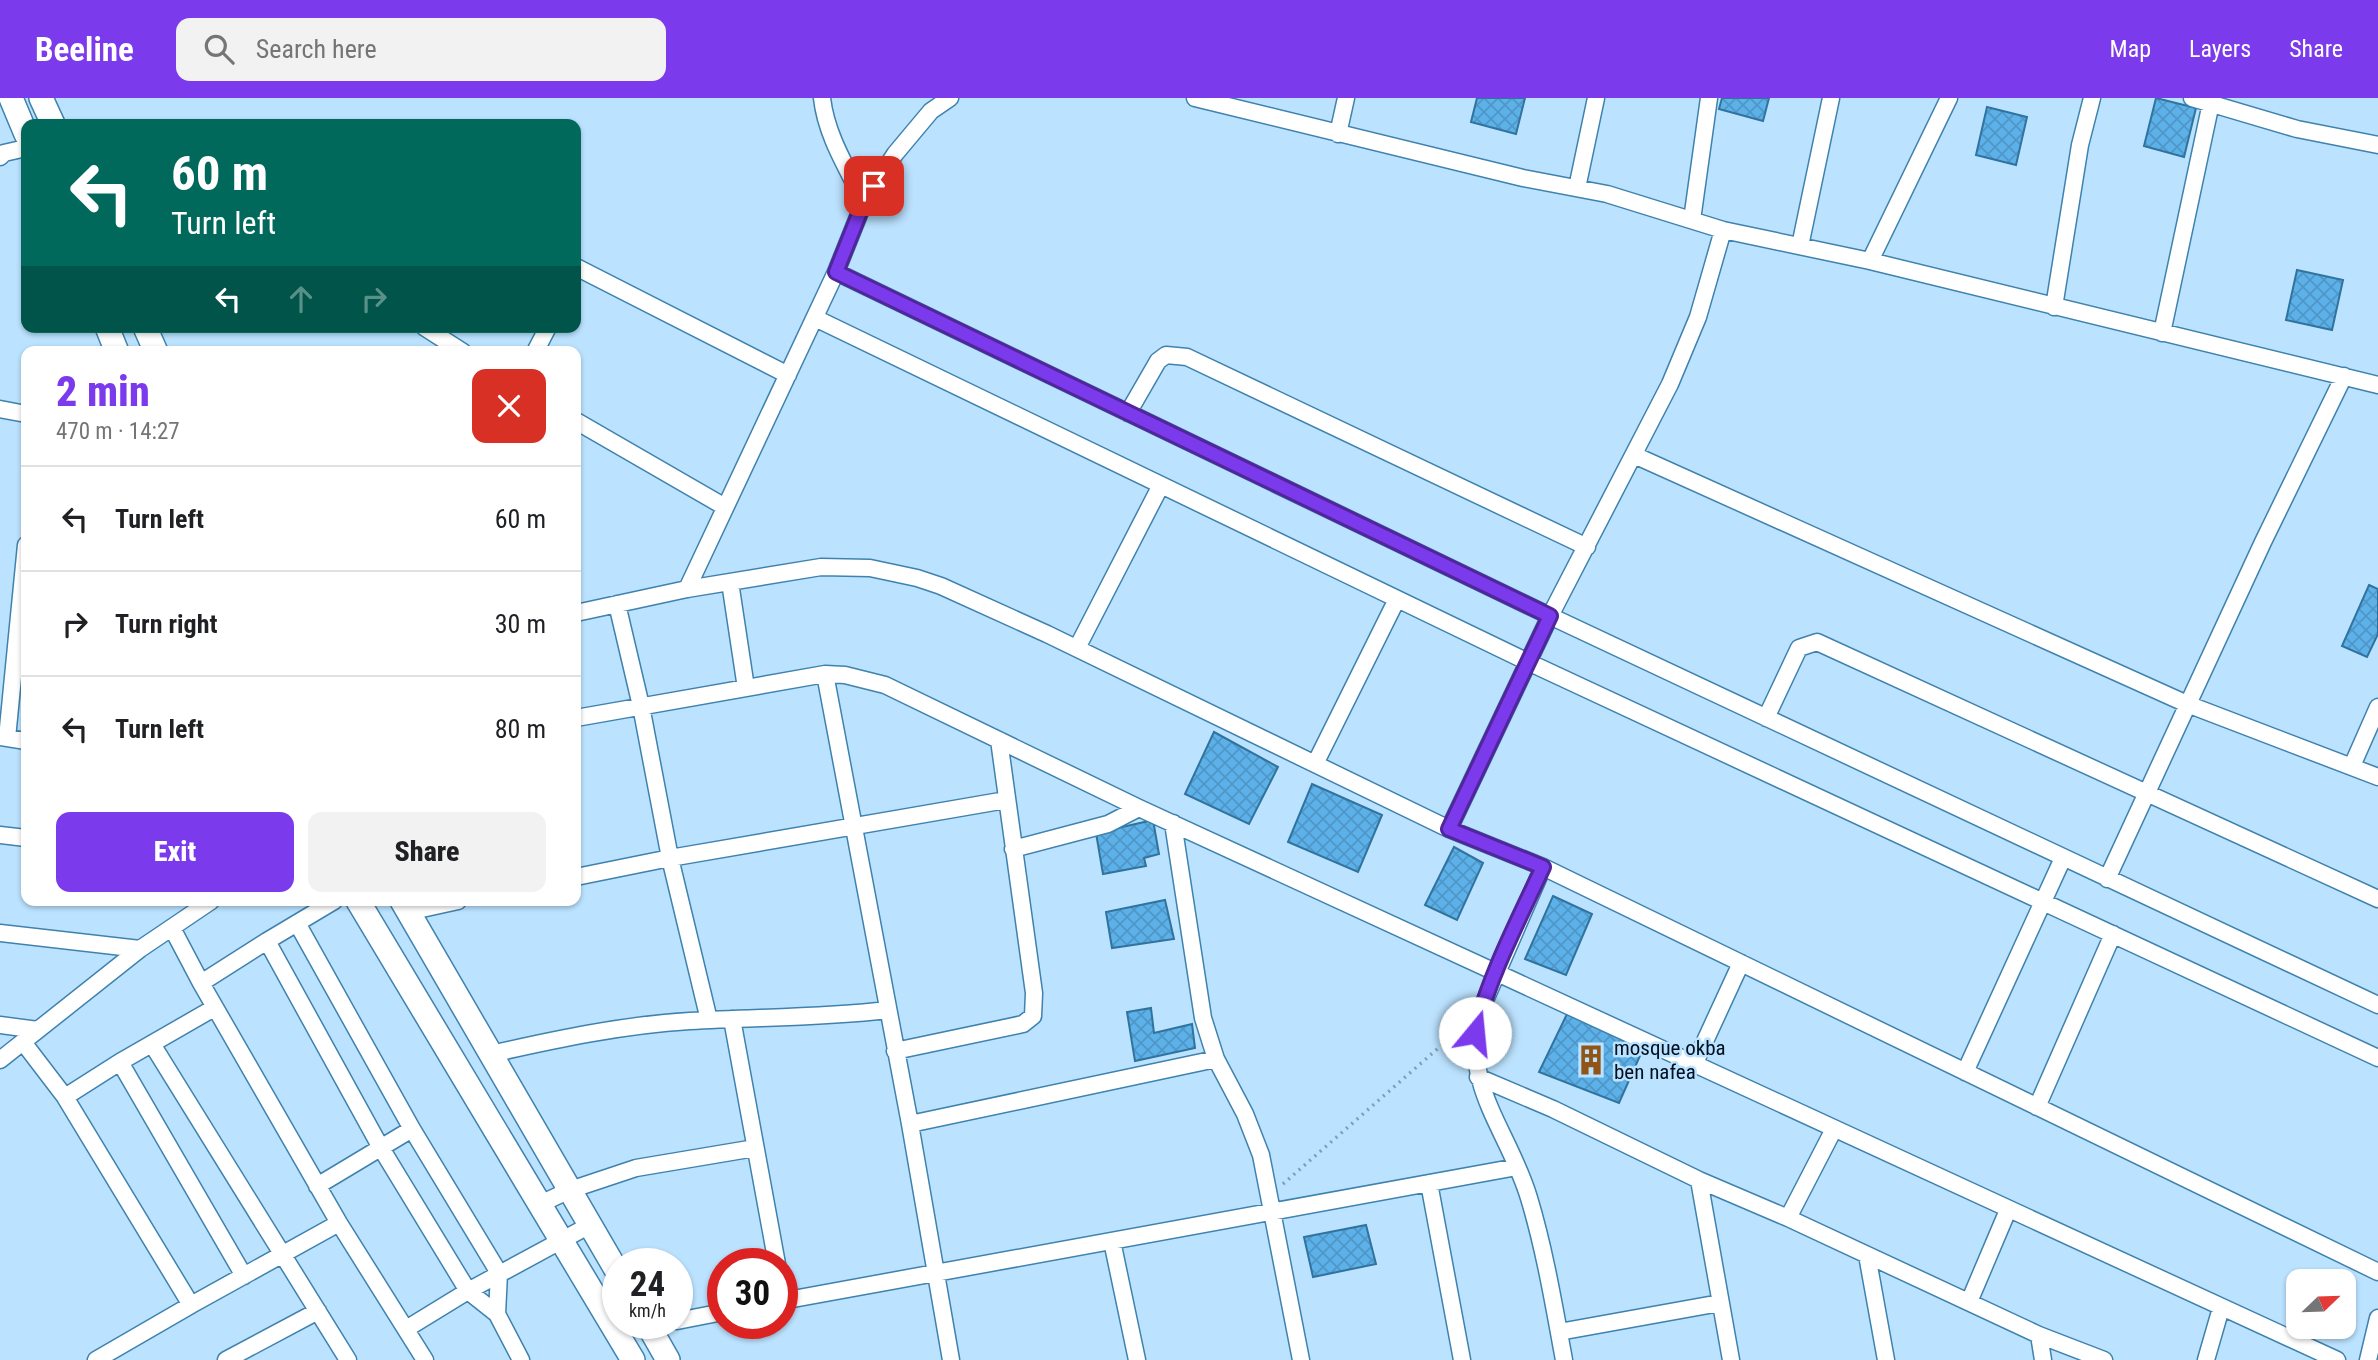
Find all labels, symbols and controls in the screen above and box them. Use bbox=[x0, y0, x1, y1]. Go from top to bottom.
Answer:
search box bbox=[176, 18, 666, 81]
text: Beeline bbox=[35, 30, 134, 69]
icon: search bbox=[200, 30, 238, 68]
text: Search here bbox=[256, 34, 377, 64]
text: Map bbox=[2110, 35, 2151, 63]
text: Layers bbox=[2189, 35, 2251, 63]
text: Share bbox=[2289, 35, 2343, 63]
text: 60 m bbox=[171, 145, 268, 202]
icon: left bbox=[56, 147, 147, 238]
pin bbox=[844, 156, 904, 216]
icon: arrive bbox=[855, 167, 893, 205]
text: Turn left bbox=[171, 204, 276, 242]
icon: left bbox=[209, 280, 247, 318]
icon: ahead bbox=[282, 280, 320, 318]
icon: right bbox=[355, 280, 393, 318]
text: 2 min bbox=[56, 367, 150, 416]
button: close bbox=[472, 369, 546, 443]
text: 470 m · 14:27 bbox=[56, 418, 180, 445]
icon: left bbox=[56, 500, 94, 538]
text: Turn left bbox=[115, 504, 204, 534]
text: 60 m bbox=[495, 504, 546, 534]
icon: right bbox=[56, 605, 94, 643]
text: Turn right bbox=[115, 609, 217, 639]
text: 30 m bbox=[495, 609, 546, 639]
icon: left bbox=[56, 710, 94, 748]
text: Turn left bbox=[115, 714, 204, 744]
text: 80 m bbox=[495, 714, 546, 744]
button: Exit bbox=[56, 812, 294, 892]
button: Share bbox=[308, 812, 546, 892]
position arrow bbox=[1438, 996, 1512, 1070]
place label: mosque okba ben nafea bbox=[1614, 1036, 1726, 1084]
building icon: mosque okba ben nafea bbox=[1574, 1043, 1608, 1077]
speed limit sign: 30 bbox=[707, 1248, 798, 1339]
text: 24 bbox=[630, 1264, 665, 1305]
north arrow bbox=[2286, 1269, 2356, 1339]
map controls bbox=[2286, 1269, 2356, 1339]
text: km/h bbox=[629, 1300, 666, 1321]

